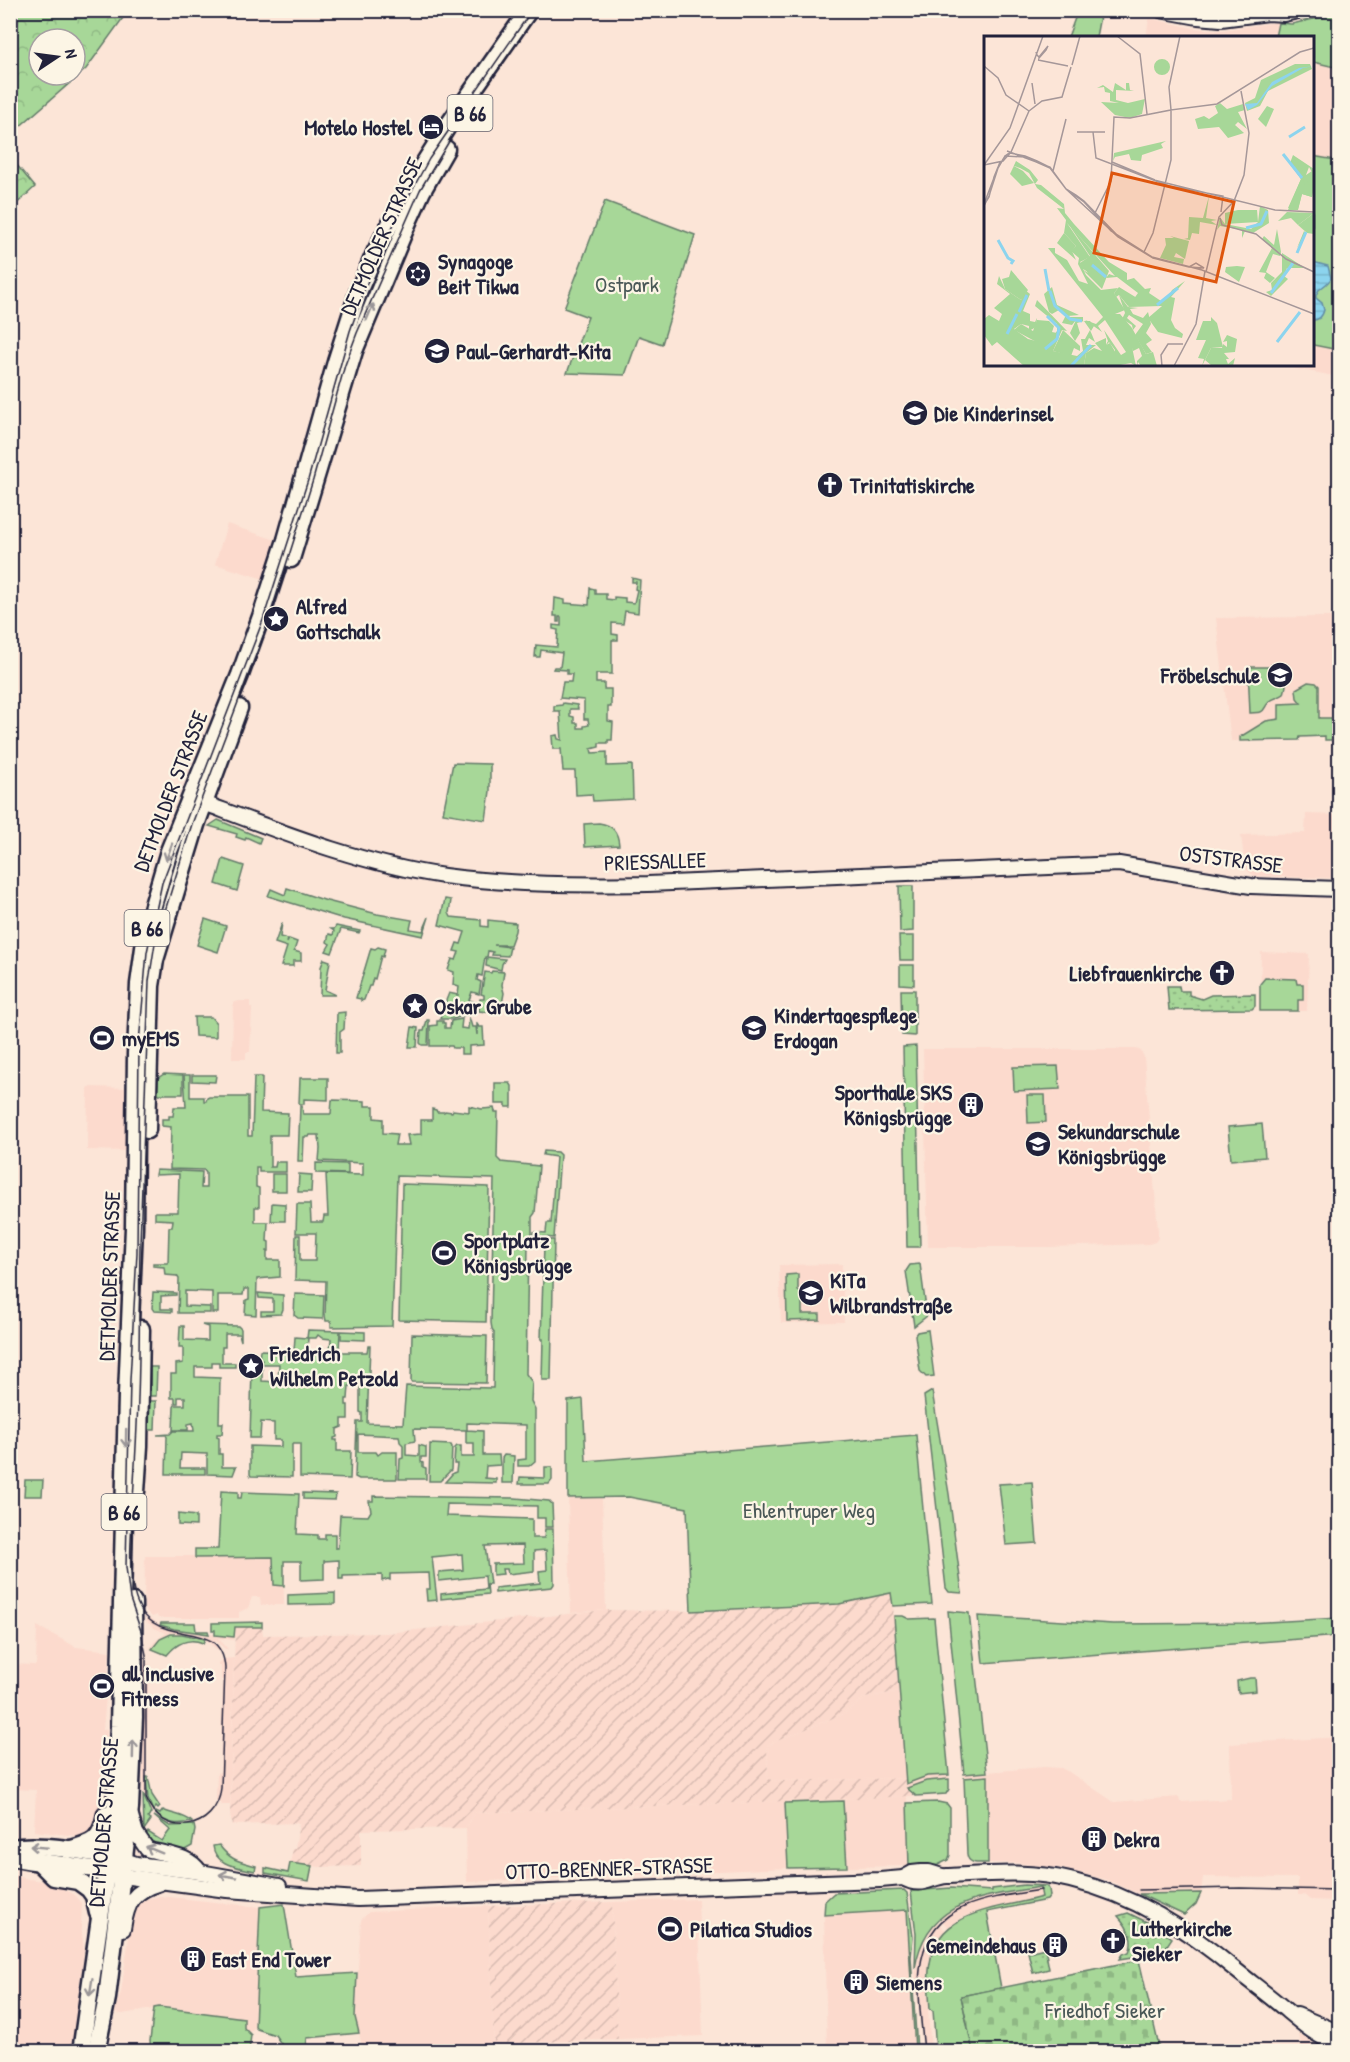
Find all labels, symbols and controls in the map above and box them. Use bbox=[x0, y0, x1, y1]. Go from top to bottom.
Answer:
north arrow bbox=[27, 27, 87, 87]
inset map bbox=[984, 36, 1314, 366]
text: N bbox=[60, 47, 83, 61]
road number: B 66 bbox=[448, 95, 492, 131]
place label: Motelo Hostel bbox=[304, 112, 413, 142]
hotel icon: Motelo Hostel bbox=[416, 112, 446, 142]
street label: DETMOLDER STRASSE bbox=[333, 152, 429, 320]
place label: Synagoge Beit Tikwa bbox=[438, 246, 519, 301]
synagogue icon: Synagoge Beit Tikwa bbox=[403, 259, 433, 289]
park label: Ostpark bbox=[595, 269, 659, 299]
one-way arrow bbox=[365, 303, 376, 321]
school or university icon: Paul-Gerhardt-Kita bbox=[422, 336, 452, 366]
place label: Paul-Gerhardt-Kita bbox=[456, 336, 611, 366]
school or university icon: Die Kinderinsel bbox=[900, 398, 930, 428]
place label: Die Kinderinsel bbox=[934, 398, 1054, 428]
church icon: Trinitatiskirche bbox=[815, 470, 845, 500]
place label: Trinitatiskirche bbox=[849, 470, 975, 500]
place label: Alfred Gottschalk bbox=[296, 591, 381, 646]
place icon: Alfred Gottschalk bbox=[261, 604, 291, 634]
place label: Fröbelschule bbox=[1160, 660, 1260, 690]
school or university icon: Fröbelschule bbox=[1265, 660, 1295, 690]
street label: DETMOLDER STRASSE bbox=[125, 706, 215, 876]
street label: OSTSTRASSE bbox=[1178, 838, 1285, 880]
one-way arrow bbox=[162, 842, 173, 861]
street label: PRIESSALLEE bbox=[603, 844, 707, 878]
road number: B 66 bbox=[124, 910, 170, 946]
place label: Liebfrauenkirche bbox=[1070, 958, 1202, 988]
church icon: Liebfrauenkirche bbox=[1207, 958, 1237, 988]
place icon: Oskar Grube bbox=[400, 991, 430, 1021]
place label: Oskar Grube bbox=[434, 991, 532, 1021]
place label: Kindertagespflege Erdogan bbox=[774, 1000, 918, 1056]
school or university icon: Kindertagespflege Erdogan bbox=[739, 1013, 769, 1043]
sports icon: myEMS bbox=[87, 1023, 117, 1053]
place label: myEMS bbox=[122, 1023, 180, 1054]
place label: Sporthalle SKS Königsbrügge bbox=[835, 1077, 953, 1133]
building icon: Sporthalle SKS Königsbrügge bbox=[956, 1090, 986, 1120]
place label: Sekundarschule Königsbrügge bbox=[1058, 1116, 1180, 1172]
school or university icon: Sekundarschule Königsbrügge bbox=[1023, 1129, 1053, 1159]
street label: DETMOLDER STRASSE bbox=[91, 1190, 127, 1362]
place label: Sportplatz Königsbrügge bbox=[464, 1225, 572, 1281]
sports icon: Sportplatz Königsbrügge bbox=[429, 1238, 459, 1268]
place label: KiTa Wilbrandstraße bbox=[830, 1265, 953, 1321]
school or university icon: KiTa Wilbrandstraße bbox=[796, 1278, 826, 1308]
place label: Friedrich Wilhelm Petzold bbox=[269, 1338, 398, 1393]
place icon: Friedrich Wilhelm Petzold bbox=[236, 1351, 266, 1381]
one-way arrow bbox=[120, 1428, 132, 1448]
road number: B 66 bbox=[102, 1494, 146, 1530]
park label: Ehlentruper Weg bbox=[743, 1495, 875, 1525]
place label: all inclusive Fitness bbox=[121, 1658, 214, 1713]
sports icon: all inclusive Fitness bbox=[87, 1671, 117, 1701]
street label: DETMOLDER STRASSE bbox=[81, 1736, 125, 1908]
one-way arrow bbox=[127, 1740, 139, 1760]
building icon: Dekra bbox=[1079, 1824, 1109, 1854]
place label: Dekra bbox=[1114, 1824, 1160, 1854]
one-way arrow bbox=[30, 1841, 50, 1852]
one-way arrow bbox=[146, 1844, 164, 1855]
street label: OTTO-BRENNER-STRASSE bbox=[505, 1849, 714, 1887]
one-way arrow bbox=[219, 1871, 238, 1882]
place label: Lutherkirche Sieker bbox=[1132, 1913, 1232, 1968]
sports icon: Pilatica Studios bbox=[655, 1914, 685, 1944]
place label: Pilatica Studios bbox=[690, 1914, 813, 1944]
church icon: Lutherkirche Sieker bbox=[1098, 1926, 1128, 1956]
place label: Gemeindehaus bbox=[926, 1930, 1037, 1960]
building icon: Gemeindehaus bbox=[1040, 1930, 1070, 1960]
building icon: East End Tower bbox=[178, 1944, 208, 1974]
place label: East End Tower bbox=[212, 1944, 332, 1974]
building icon: Siemens bbox=[841, 1967, 871, 1997]
place label: Siemens bbox=[876, 1967, 942, 1997]
one-way arrow bbox=[86, 1976, 97, 1996]
park label: Friedhof Sieker bbox=[1044, 1995, 1166, 2025]

